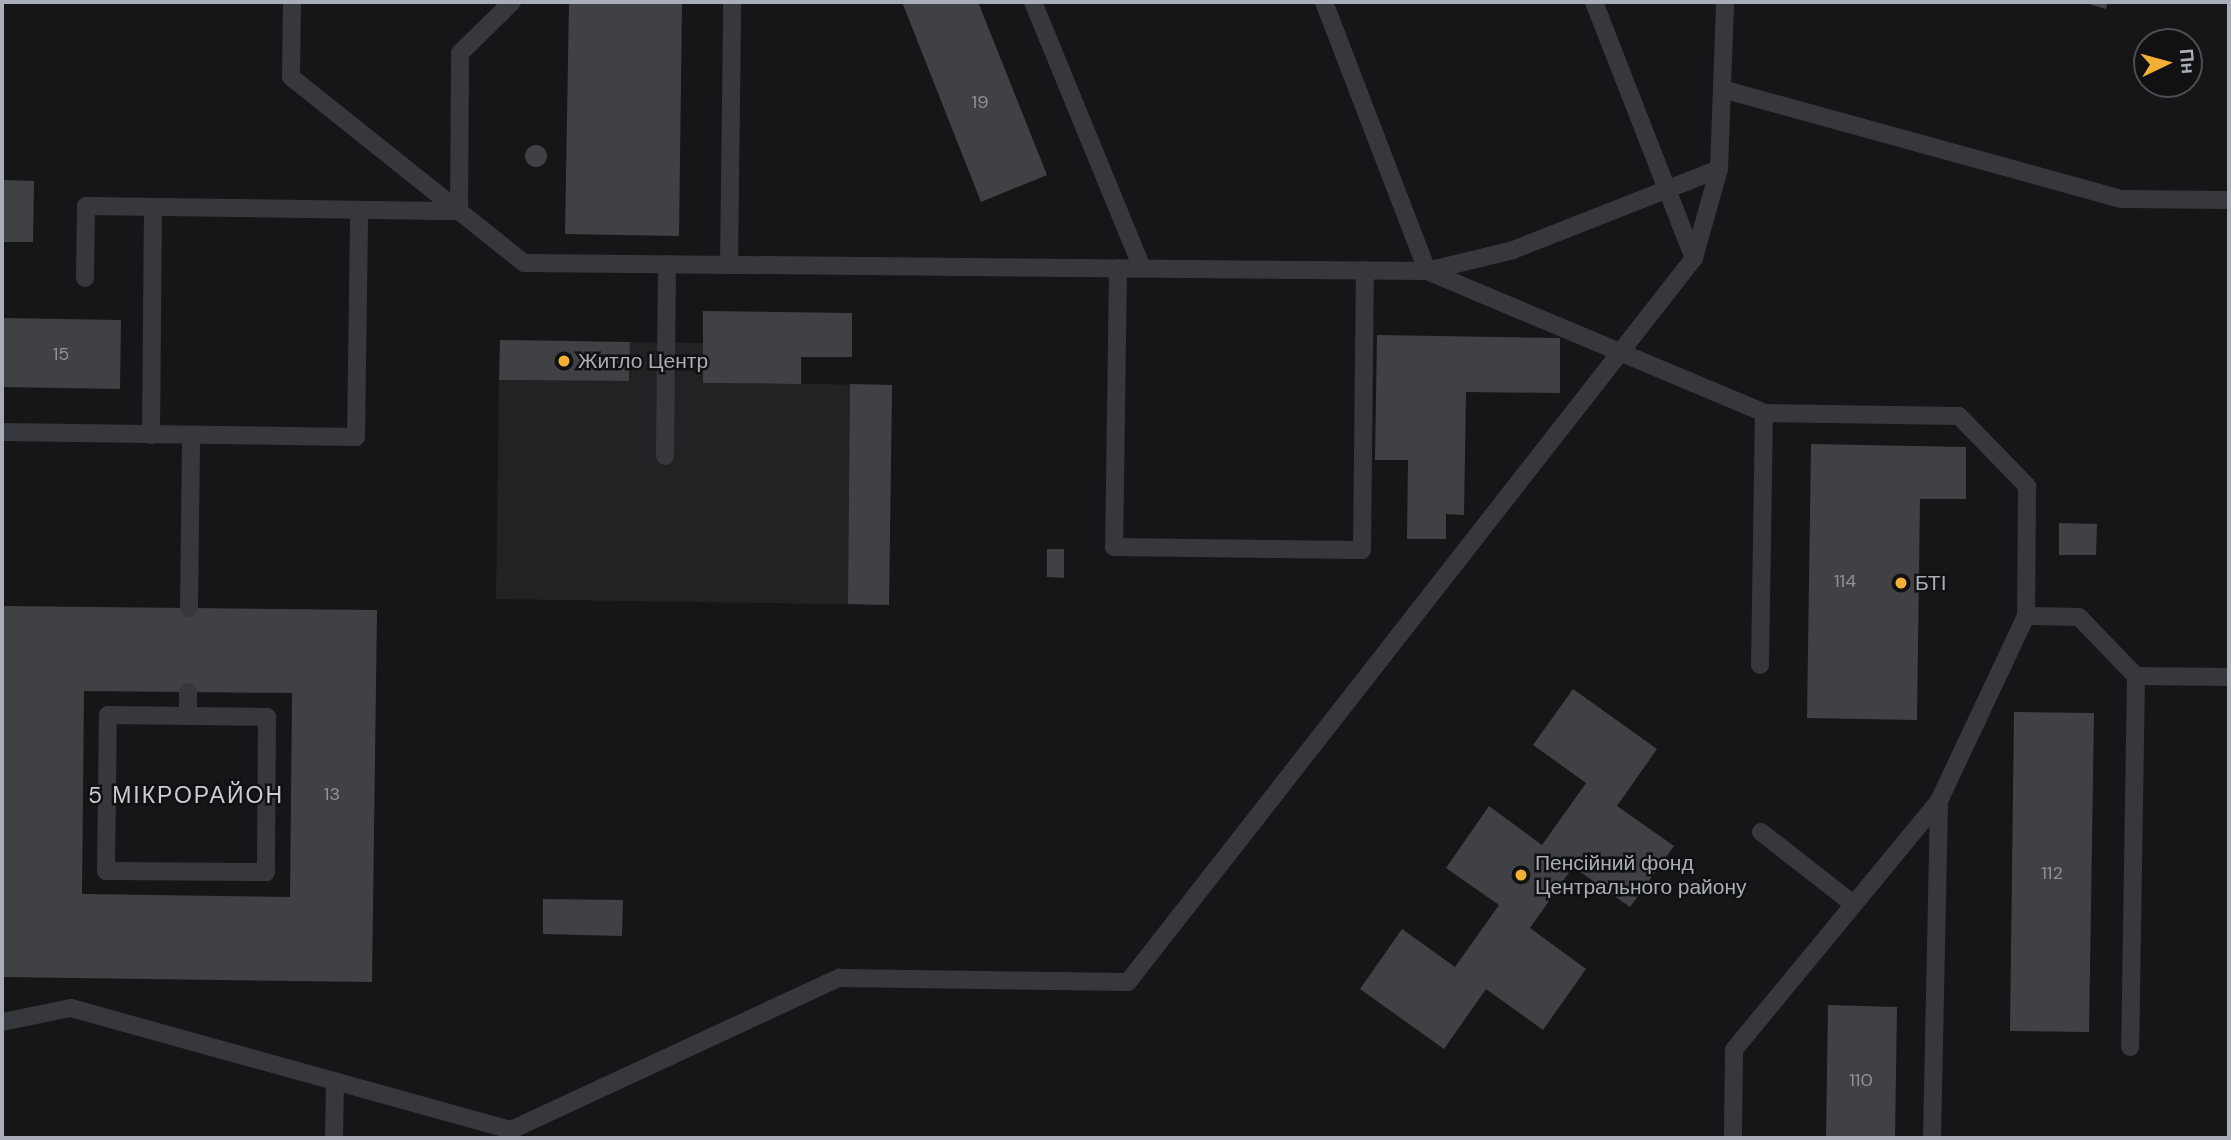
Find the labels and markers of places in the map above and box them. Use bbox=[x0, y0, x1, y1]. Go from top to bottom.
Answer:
place label: Житло Центр bbox=[578, 348, 708, 374]
marker: Житло Центр bbox=[556, 353, 572, 369]
place label: БТІ bbox=[1915, 570, 1946, 596]
marker: БТІ bbox=[1893, 575, 1909, 591]
place label: Пенсійний фонд Центрального району bbox=[1535, 850, 1747, 900]
marker: Пенсійний фонд Центрального району bbox=[1513, 867, 1529, 883]

